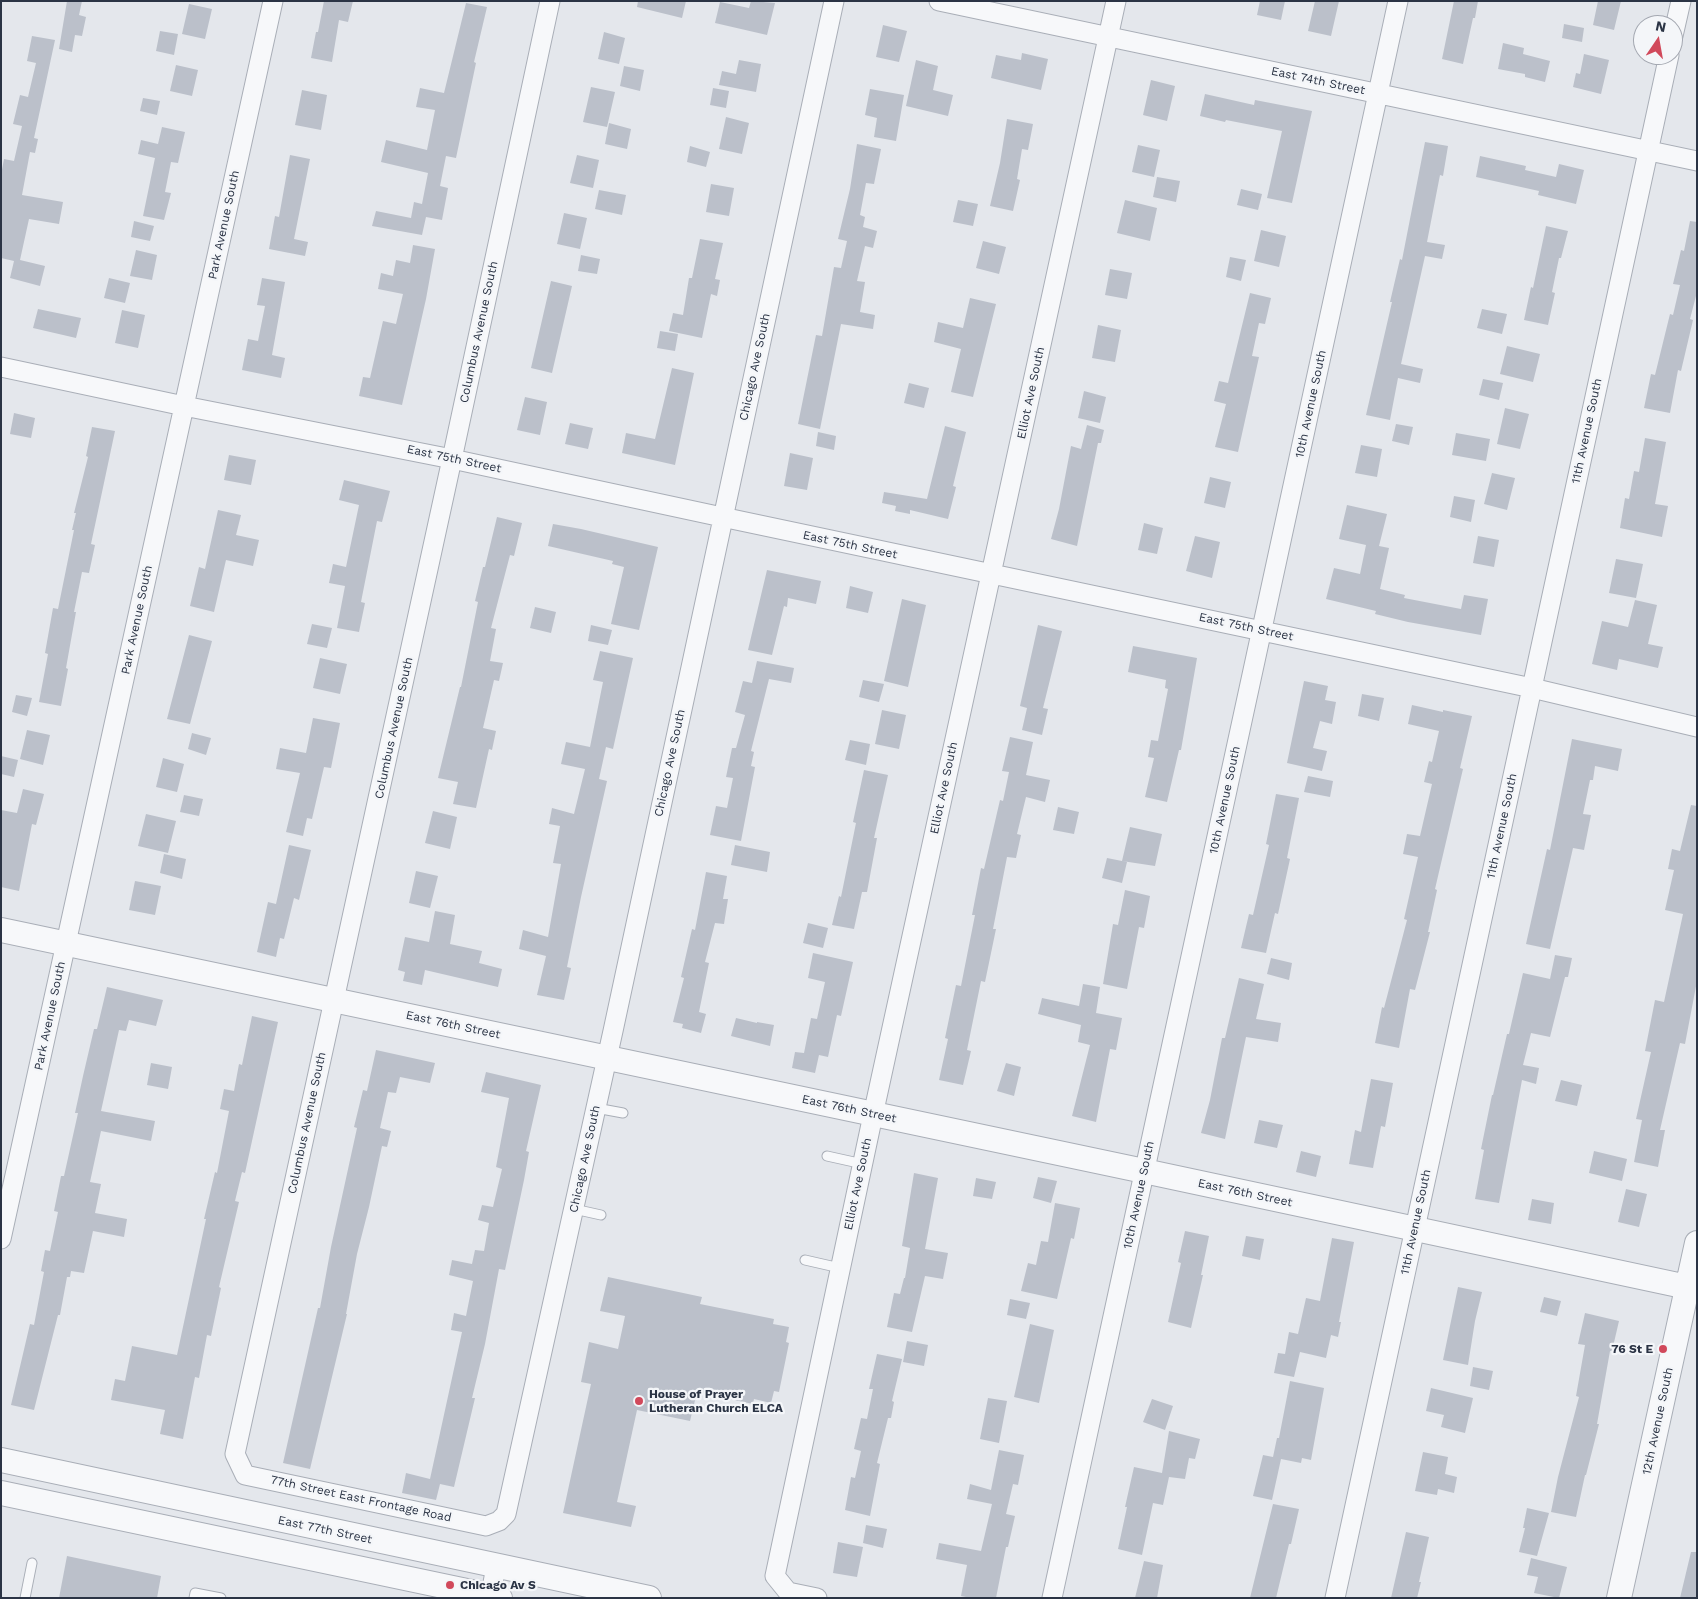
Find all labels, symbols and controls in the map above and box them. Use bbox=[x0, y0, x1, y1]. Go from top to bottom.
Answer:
north arrow bbox=[1633, 15, 1683, 65]
text: N bbox=[1654, 17, 1668, 35]
street label: East 74th Street bbox=[1270, 64, 1366, 98]
street label: Park Avenue South bbox=[205, 169, 243, 281]
street label: Columbus Avenue South bbox=[457, 260, 501, 404]
street label: Chicago Ave South bbox=[737, 312, 773, 422]
street label: Elliot Ave South bbox=[1014, 346, 1048, 440]
street label: 10th Avenue South bbox=[1293, 349, 1329, 459]
street label: 11th Avenue South bbox=[1569, 377, 1605, 485]
street label: East 75th Street bbox=[405, 442, 503, 476]
street label: East 75th Street bbox=[801, 528, 899, 562]
street label: Park Avenue South bbox=[118, 564, 156, 676]
street label: East 75th Street bbox=[1197, 610, 1295, 644]
street label: Columbus Avenue South bbox=[372, 656, 416, 800]
street label: Chicago Ave South bbox=[652, 708, 688, 818]
street label: Elliot Ave South bbox=[927, 741, 961, 835]
street label: 10th Avenue South bbox=[1207, 745, 1243, 855]
street label: 11th Avenue South bbox=[1484, 772, 1520, 880]
street label: Park Avenue South bbox=[31, 960, 69, 1072]
street label: East 76th Street bbox=[404, 1008, 502, 1042]
street label: Columbus Avenue South bbox=[285, 1051, 329, 1195]
street label: East 76th Street bbox=[800, 1092, 898, 1126]
street label: Chicago Ave South bbox=[567, 1104, 603, 1214]
street label: Elliot Ave South bbox=[841, 1137, 875, 1231]
street label: 10th Avenue South bbox=[1121, 1140, 1157, 1250]
street label: 11th Avenue South bbox=[1398, 1168, 1434, 1276]
street label: East 76th Street bbox=[1196, 1176, 1294, 1210]
place label: 76 St E bbox=[1611, 1342, 1653, 1356]
marker: 76 St E bbox=[1657, 1343, 1669, 1355]
street label: 12th Avenue South bbox=[1640, 1366, 1676, 1476]
place label: House of Prayer Lutheran Church ELCA bbox=[649, 1387, 783, 1415]
marker: House of Prayer Lutheran Church ELCA bbox=[633, 1395, 645, 1407]
street label: 77th Street East Frontage Road bbox=[269, 1473, 453, 1525]
street label: East 77th Street bbox=[277, 1513, 373, 1547]
place label: Chicago Av S bbox=[460, 1578, 536, 1592]
marker: Chicago Av S bbox=[444, 1579, 456, 1591]

